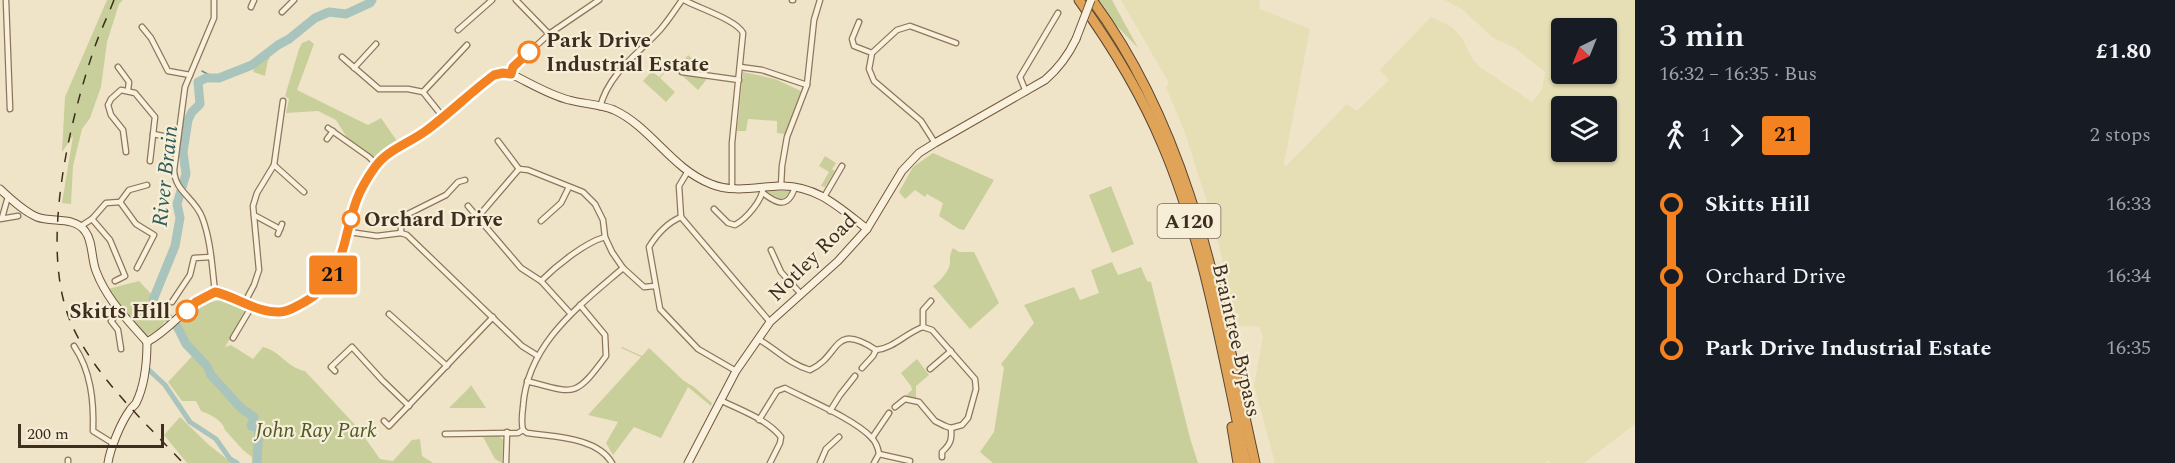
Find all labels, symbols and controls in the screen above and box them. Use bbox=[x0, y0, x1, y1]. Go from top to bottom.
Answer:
text: 3 min bbox=[1659, 11, 1745, 61]
north arrow bbox=[1551, 18, 1617, 84]
map controls bbox=[1551, 18, 1617, 162]
place label: Park Drive Industrial Estate bbox=[546, 25, 709, 81]
text: £1.80 bbox=[2096, 35, 2151, 68]
marker: Park Drive Industrial Estate bbox=[518, 41, 540, 63]
text: 16:32 – 16:35 · Bus bbox=[1659, 59, 1817, 89]
button: layers bbox=[1551, 96, 1617, 162]
icon: walk bbox=[1659, 119, 1692, 152]
icon: forward bbox=[1720, 119, 1753, 152]
text: 21 bbox=[1774, 119, 1798, 151]
text: 1 bbox=[1701, 120, 1711, 150]
text: 2 stops bbox=[2090, 120, 2151, 150]
water label: River Brain bbox=[144, 123, 187, 229]
text: Skitts Hill bbox=[1705, 188, 1810, 221]
text: 16:33 bbox=[2106, 189, 2151, 219]
place label: Orchard Drive bbox=[364, 204, 503, 236]
road number: A120 bbox=[1158, 204, 1220, 238]
street label: Notley Road bbox=[761, 206, 865, 310]
marker: Orchard Drive bbox=[342, 210, 360, 228]
line badge: 21 bbox=[306, 256, 360, 294]
text: 21 bbox=[321, 259, 345, 291]
street label: Braintree Bypass bbox=[1203, 260, 1269, 420]
text: Orchard Drive bbox=[1705, 260, 1846, 293]
text: 16:34 bbox=[2106, 261, 2151, 291]
place label: Skitts Hill bbox=[70, 296, 170, 328]
marker: Skitts Hill bbox=[176, 300, 198, 322]
text: Park Drive Industrial Estate bbox=[1705, 332, 1991, 365]
text: 16:35 bbox=[2106, 333, 2151, 363]
park label: John Ray Park bbox=[253, 415, 377, 447]
scale bar bbox=[18, 421, 164, 448]
text: 200 m bbox=[27, 422, 69, 446]

